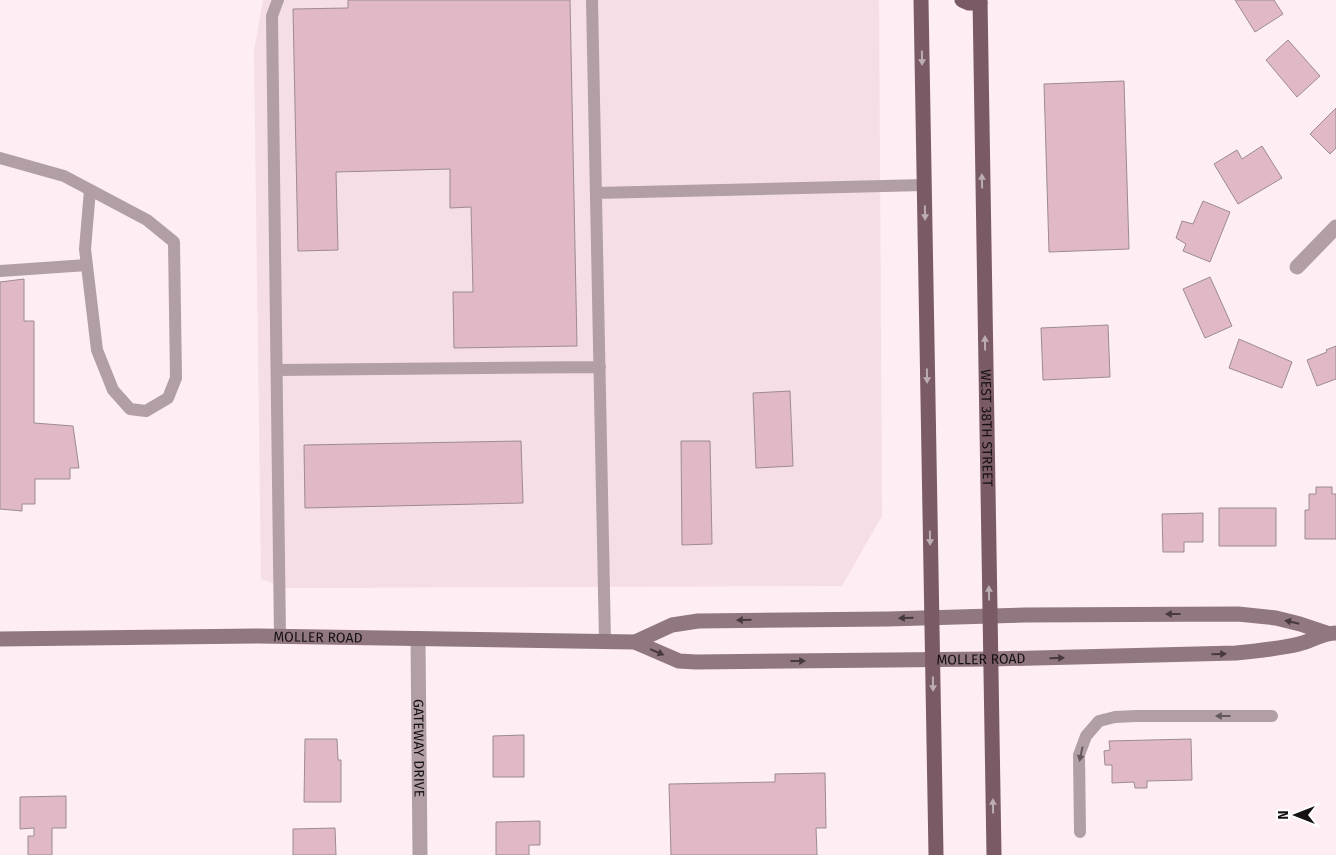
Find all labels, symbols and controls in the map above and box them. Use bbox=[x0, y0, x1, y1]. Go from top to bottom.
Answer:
one-way arrow bbox=[918, 50, 926, 66]
one-way arrow bbox=[978, 172, 986, 188]
one-way arrow bbox=[921, 206, 929, 222]
one-way arrow bbox=[981, 335, 989, 351]
one-way arrow bbox=[924, 368, 932, 384]
street label: WEST 38TH STREET bbox=[977, 369, 996, 488]
one-way arrow bbox=[927, 531, 935, 547]
one-way arrow bbox=[985, 585, 993, 601]
one-way arrow bbox=[1165, 610, 1181, 618]
one-way arrow bbox=[898, 614, 914, 622]
one-way arrow bbox=[736, 616, 752, 624]
one-way arrow bbox=[1285, 618, 1300, 626]
street label: MOLLER ROAD bbox=[273, 628, 363, 647]
one-way arrow bbox=[650, 649, 664, 657]
one-way arrow bbox=[1212, 649, 1228, 657]
street label: MOLLER ROAD bbox=[936, 650, 1026, 669]
one-way arrow bbox=[1049, 653, 1065, 661]
one-way arrow bbox=[790, 657, 806, 665]
one-way arrow bbox=[929, 676, 937, 692]
street label: GATEWAY DRIVE bbox=[410, 699, 427, 797]
one-way arrow bbox=[1215, 712, 1231, 720]
one-way arrow bbox=[1077, 746, 1085, 761]
north arrow bbox=[1271, 790, 1321, 840]
one-way arrow bbox=[989, 798, 997, 814]
text: N bbox=[1275, 810, 1292, 820]

